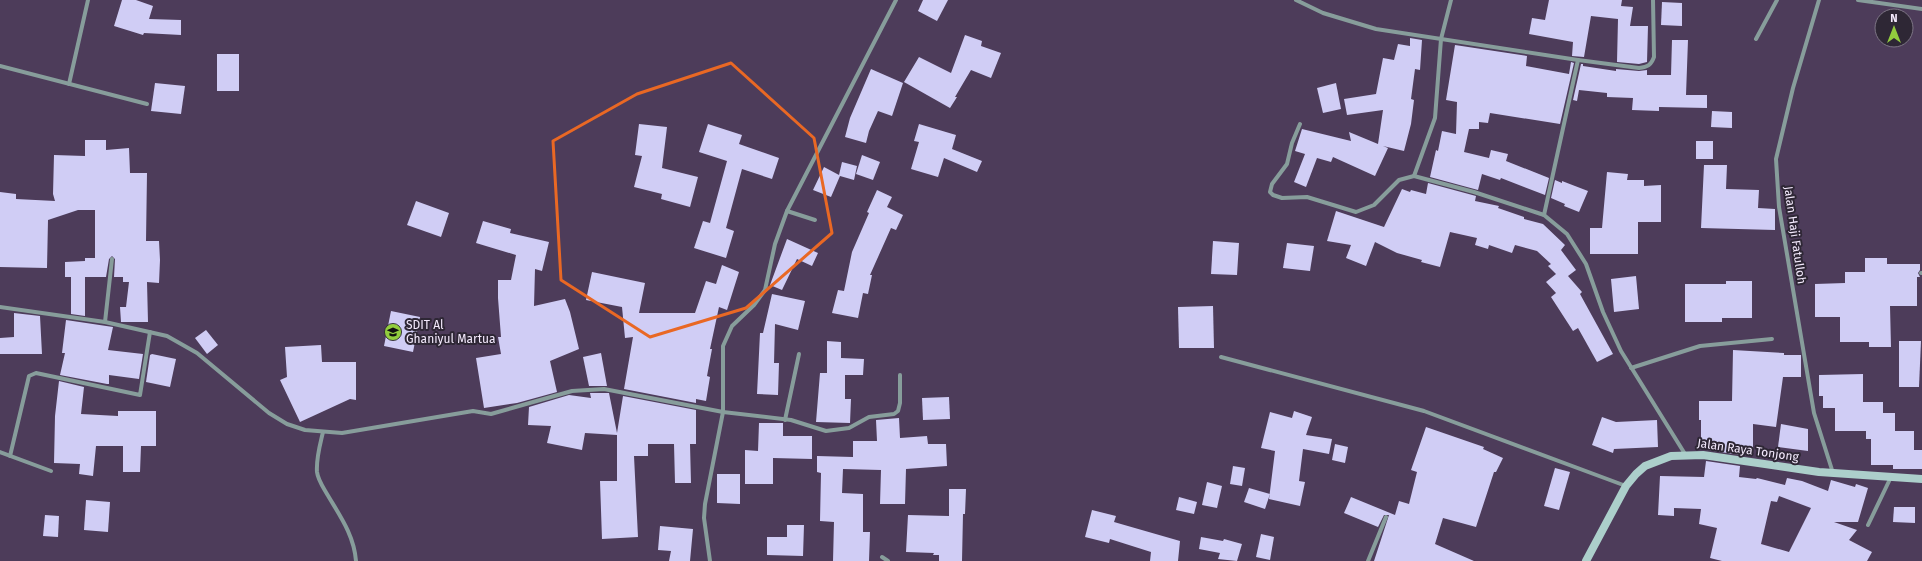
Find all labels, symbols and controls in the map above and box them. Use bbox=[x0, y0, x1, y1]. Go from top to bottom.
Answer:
north arrow bbox=[1874, 8, 1914, 48]
text: N bbox=[1890, 12, 1898, 25]
street label: Jalan Haji Fatulloh bbox=[1781, 185, 1809, 285]
place label: SDIT Al Ghaniyul Martua bbox=[406, 318, 495, 346]
school or university icon: SDIT Al Ghaniyul Martua bbox=[383, 322, 403, 342]
street label: Jalan Raya Tonjong bbox=[1696, 436, 1800, 464]

